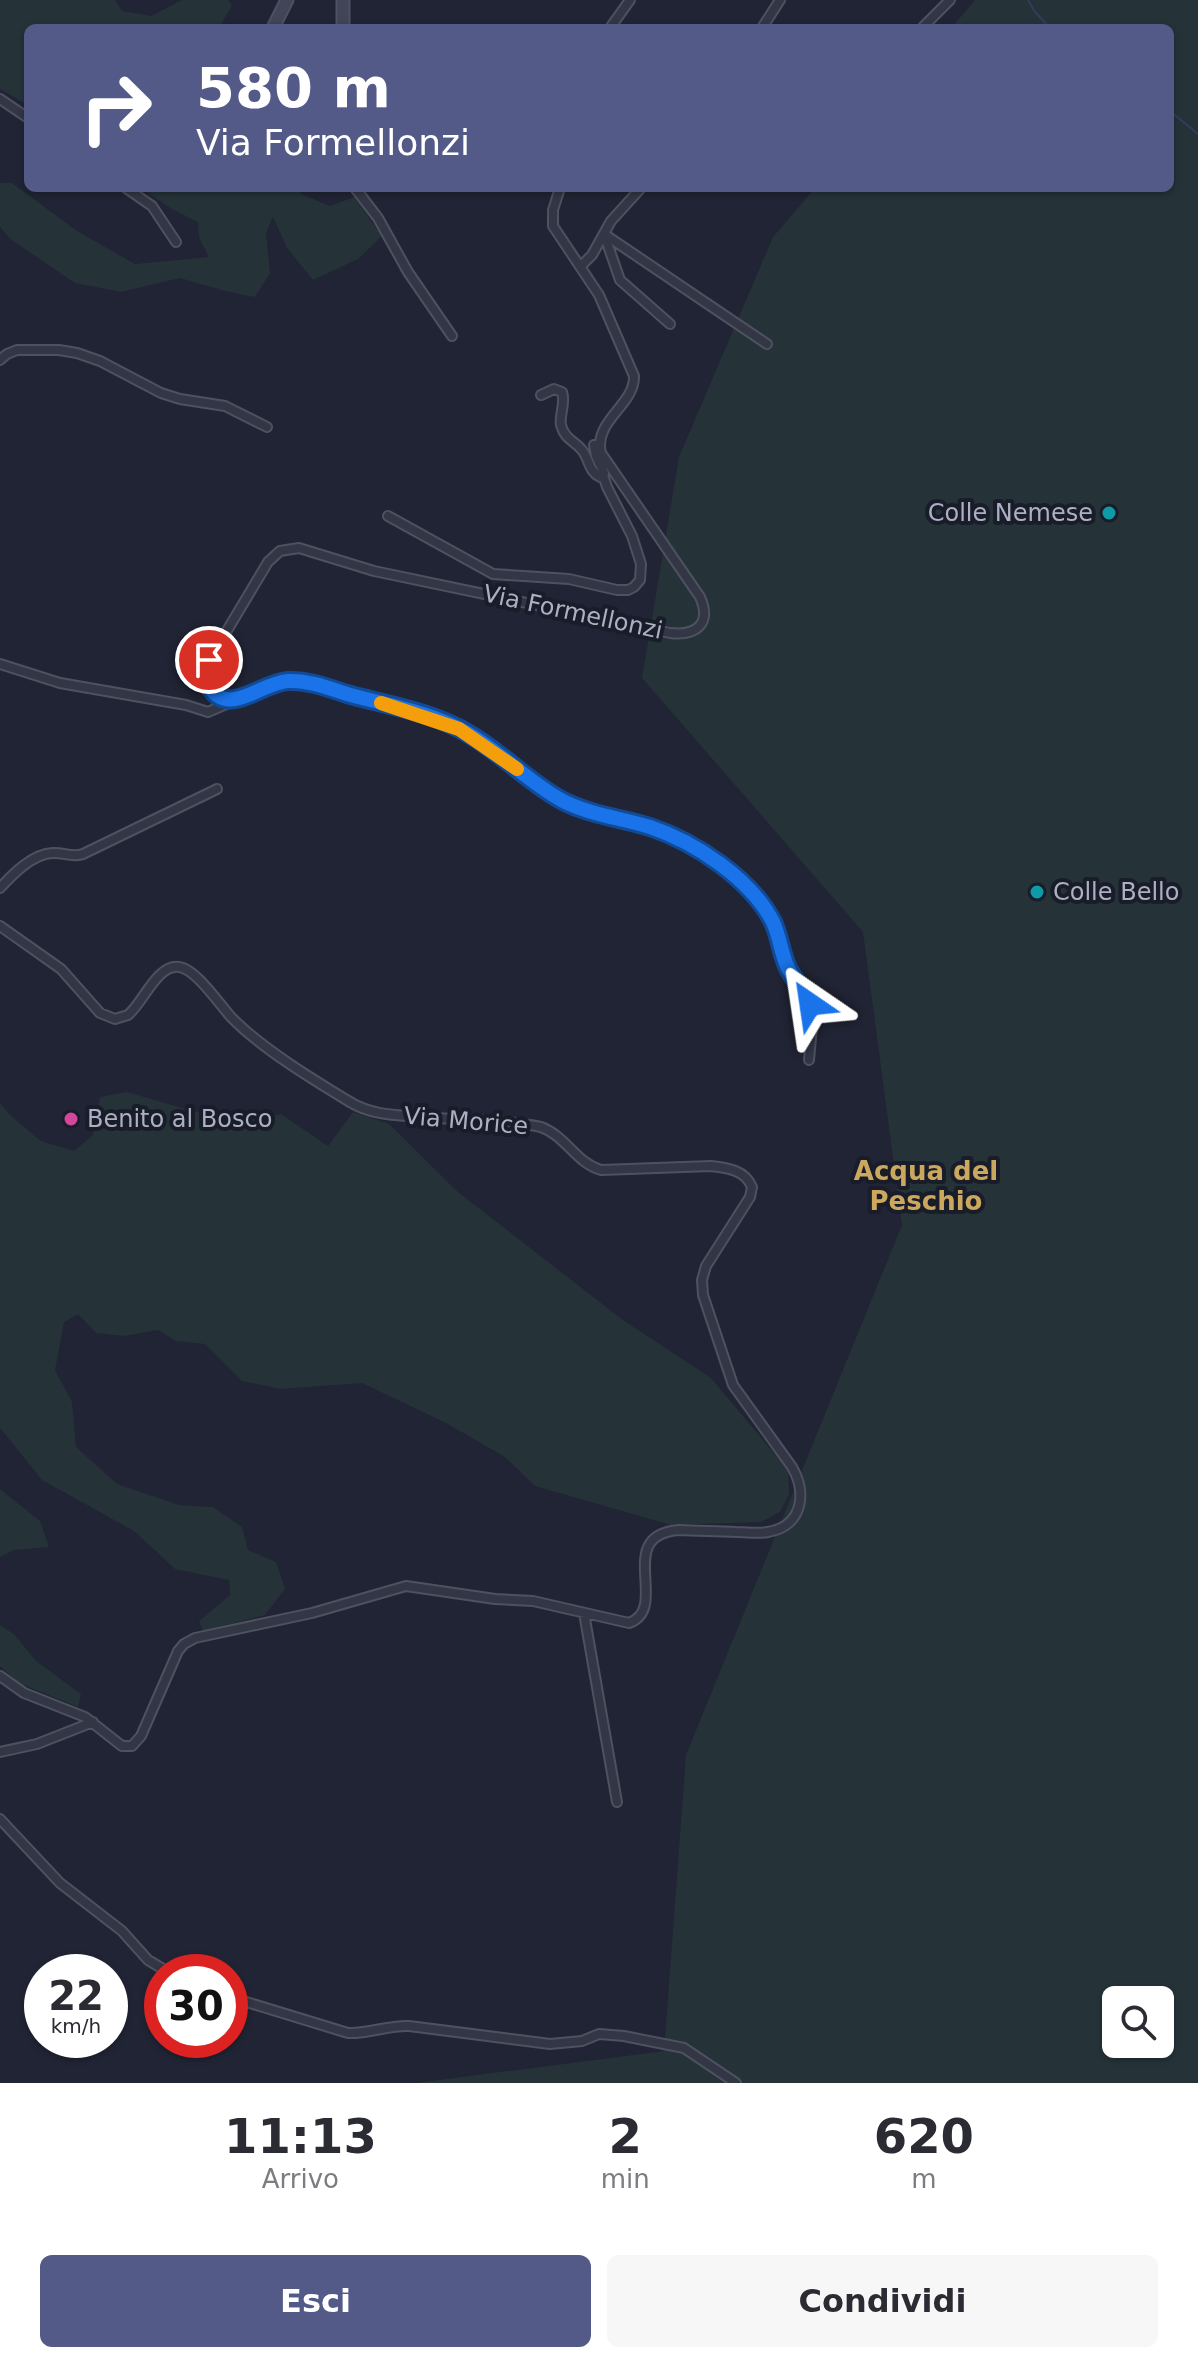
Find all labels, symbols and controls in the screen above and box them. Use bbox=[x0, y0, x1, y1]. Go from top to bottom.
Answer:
text: 580 m bbox=[196, 55, 391, 120]
icon: right bbox=[64, 56, 168, 160]
text: Via Formellonzi bbox=[196, 122, 470, 163]
place label: Colle Nemese bbox=[928, 499, 1093, 527]
marker: Colle Nemese bbox=[1100, 504, 1118, 522]
street label: Via Formellonzi bbox=[481, 579, 665, 645]
pin bbox=[175, 626, 243, 694]
icon: arrive bbox=[187, 638, 231, 682]
place label: Colle Bello bbox=[1053, 878, 1179, 906]
marker: Colle Bello bbox=[1028, 883, 1046, 901]
position arrow bbox=[768, 962, 852, 1046]
street label: Via Morice bbox=[403, 1102, 529, 1140]
place label: Benito al Bosco bbox=[87, 1105, 272, 1133]
marker: Benito al Bosco bbox=[62, 1110, 80, 1128]
district label: Acqua del Peschio bbox=[854, 1156, 998, 1216]
speed limit sign: 30 bbox=[144, 1954, 248, 2058]
text: 22 bbox=[48, 1973, 104, 2019]
map controls bbox=[1102, 1986, 1174, 2058]
button: search bbox=[1102, 1986, 1174, 2058]
text: km/h bbox=[51, 2014, 101, 2038]
text: 11:13 bbox=[224, 2108, 377, 2164]
text: 2 bbox=[609, 2108, 642, 2164]
text: 620 bbox=[874, 2108, 974, 2164]
text: Arrivo bbox=[262, 2164, 339, 2194]
text: min bbox=[601, 2164, 650, 2194]
text: m bbox=[911, 2164, 937, 2194]
button: Esci bbox=[40, 2255, 591, 2347]
button: Condividi bbox=[607, 2255, 1158, 2347]

